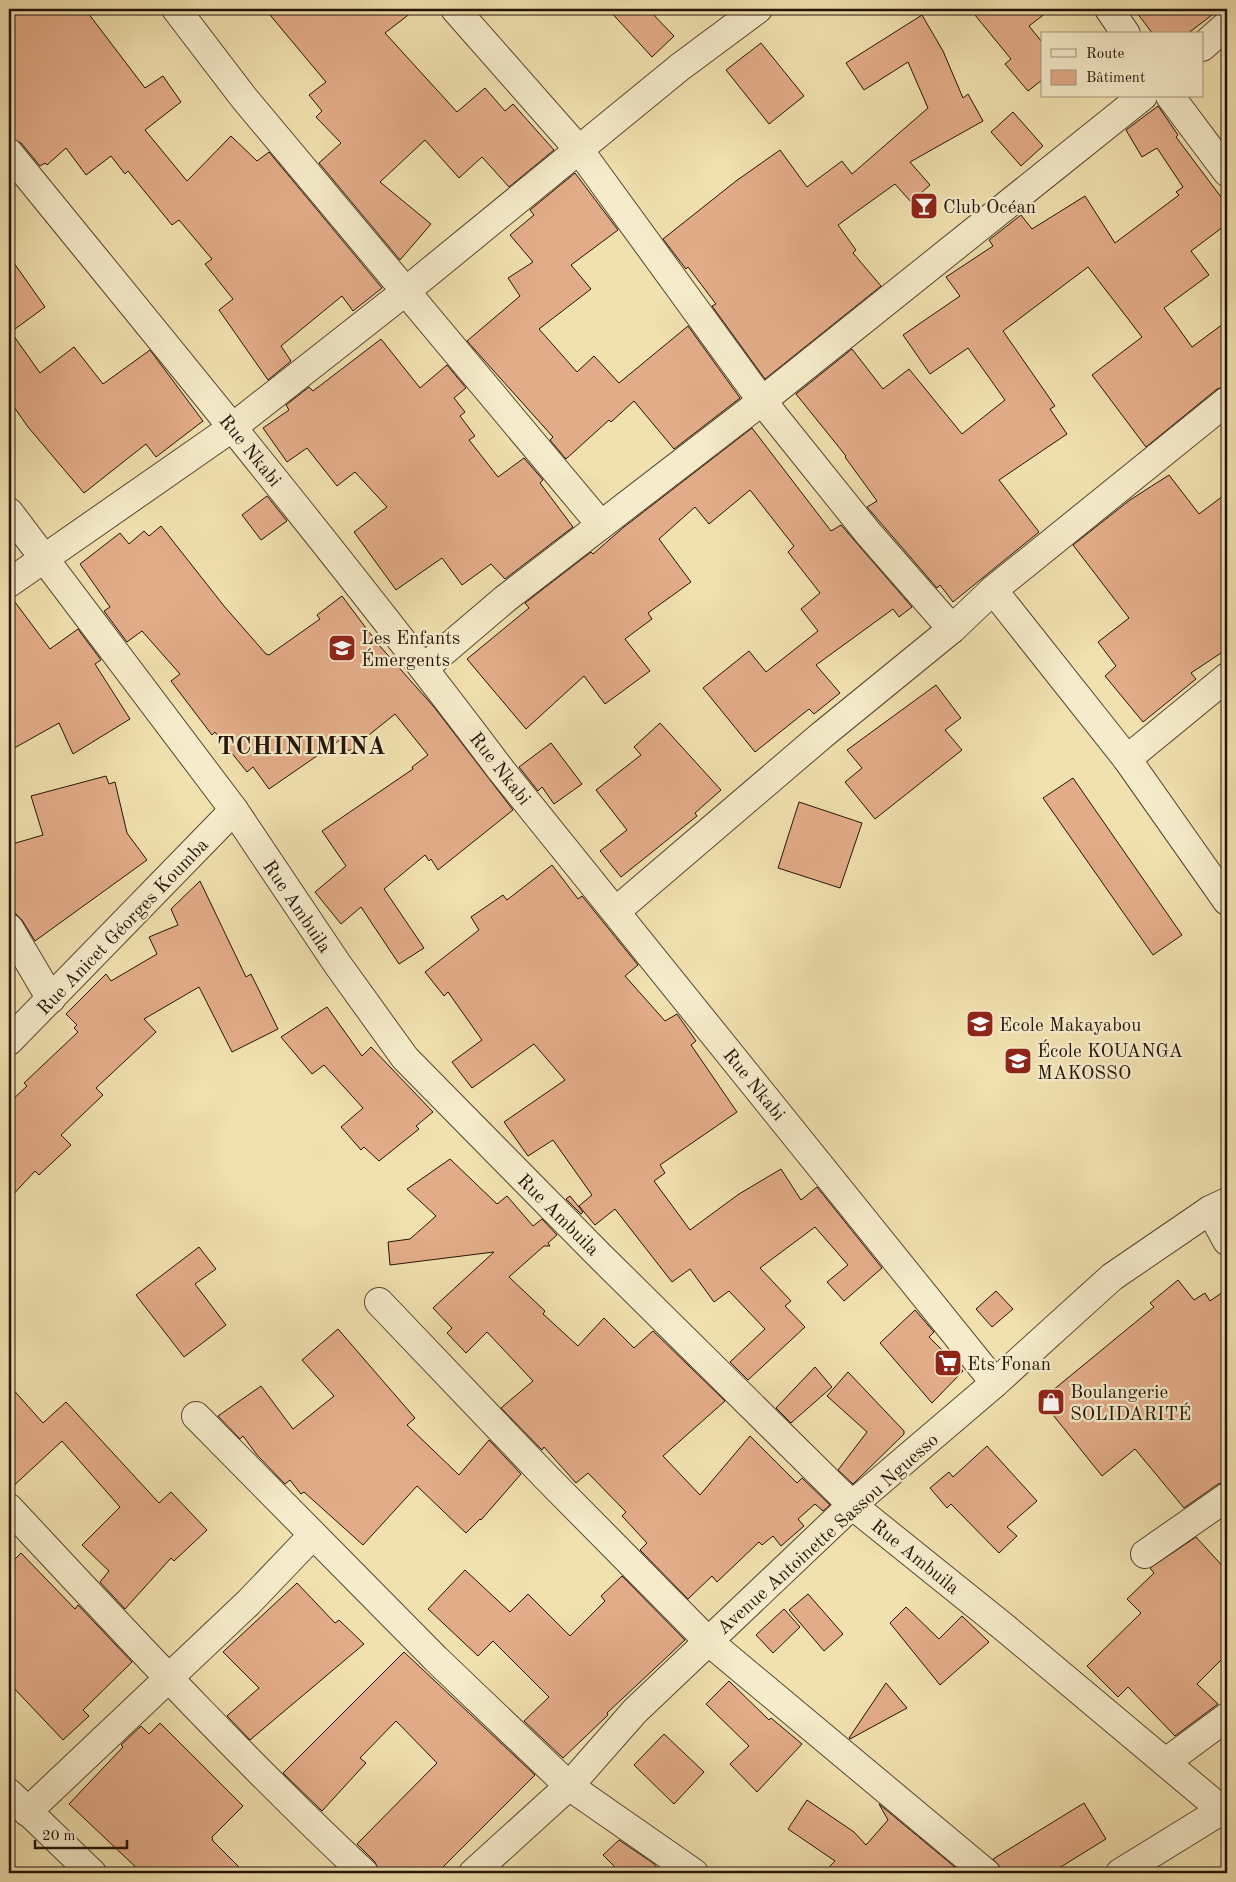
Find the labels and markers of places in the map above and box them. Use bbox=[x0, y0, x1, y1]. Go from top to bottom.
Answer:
bar icon: Club Océan bbox=[909, 191, 939, 221]
place label: Club Océan bbox=[943, 199, 1036, 218]
place label: Les Enfants Émergents bbox=[361, 630, 460, 671]
school or university icon: Les Enfants Émergents bbox=[327, 633, 357, 663]
school or university icon: Ecole Makayabou bbox=[965, 1009, 995, 1039]
place label: Ecole Makayabou bbox=[999, 1017, 1141, 1036]
place label: École KOUANGA MAKOSSO bbox=[1037, 1039, 1184, 1084]
school or university icon: École KOUANGA MAKOSSO bbox=[1003, 1046, 1033, 1076]
supermarket icon: Ets Fonan bbox=[933, 1348, 963, 1378]
place label: Ets Fonan bbox=[967, 1356, 1051, 1375]
place label: Boulangerie SOLIDARITÉ bbox=[1070, 1384, 1191, 1425]
shop icon: Boulangerie SOLIDARITÉ bbox=[1036, 1387, 1066, 1417]

